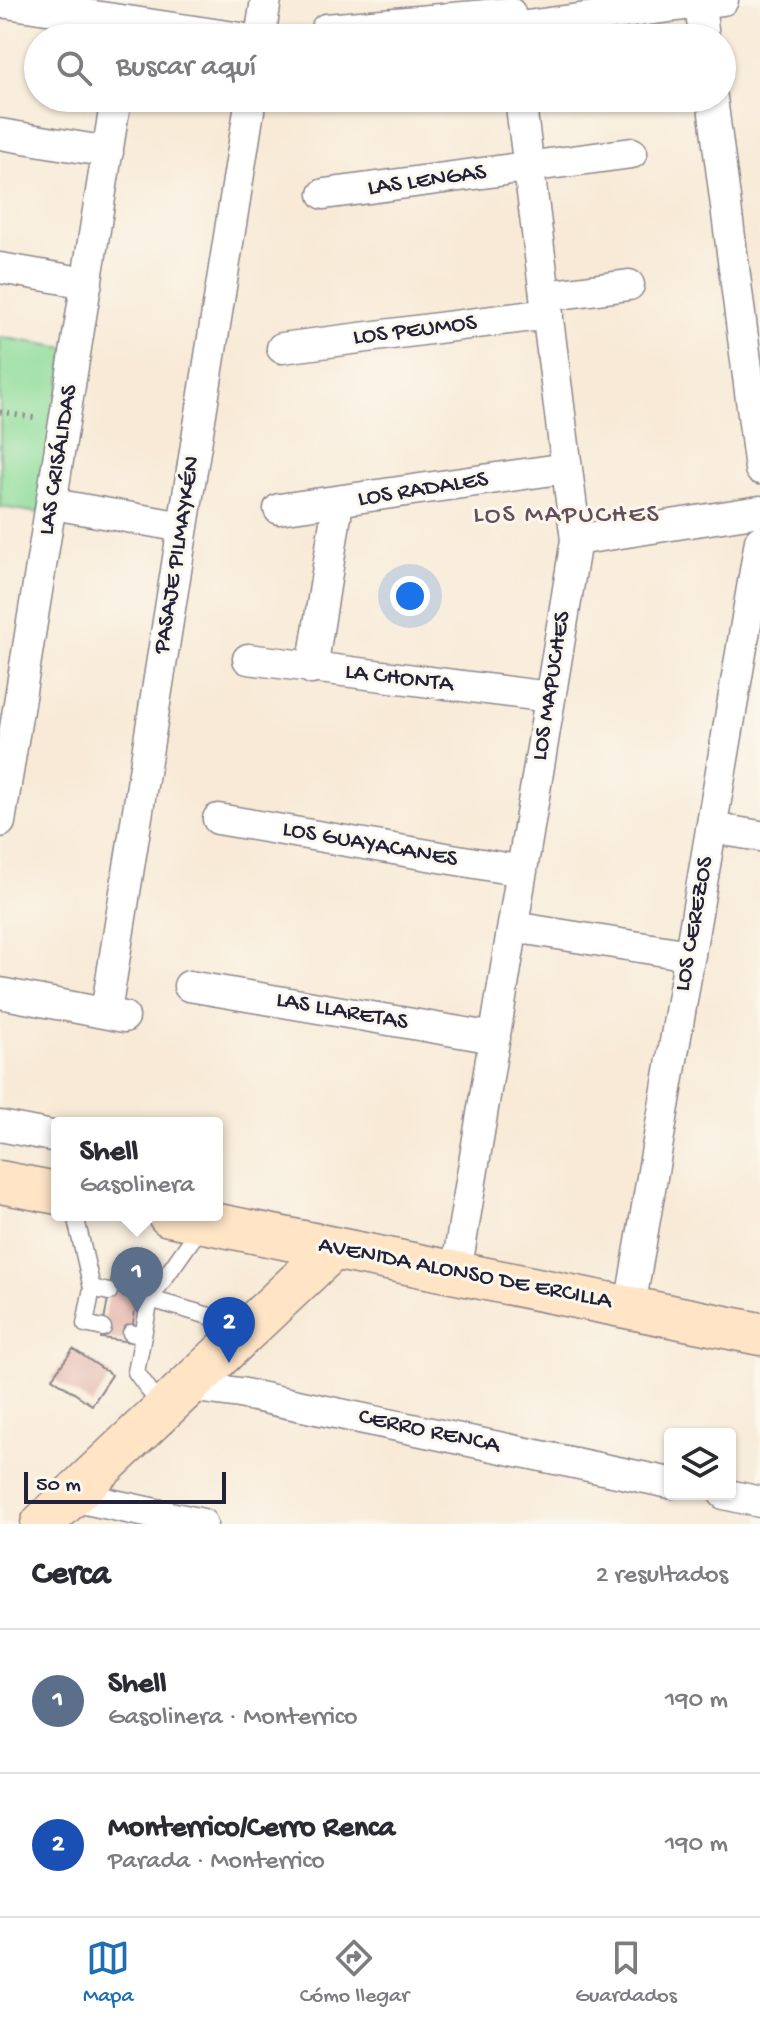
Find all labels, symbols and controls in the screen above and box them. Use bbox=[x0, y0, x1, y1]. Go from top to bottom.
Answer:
search box bbox=[24, 24, 736, 112]
icon: search bbox=[52, 46, 96, 90]
text: Buscar aquí bbox=[116, 51, 256, 86]
street label: LAS LENGAS bbox=[366, 158, 489, 204]
street label: LOS PEUMOS bbox=[352, 309, 479, 353]
street label: LAS CRISÁLIDAS bbox=[33, 382, 85, 537]
street label: PASAJE PILMAYKÉN bbox=[148, 454, 208, 657]
street label: LOS RADALES bbox=[356, 465, 491, 515]
district label: LOS MAPUCHES bbox=[473, 501, 661, 532]
your location bbox=[390, 576, 430, 616]
street label: LOS MAPUCHES bbox=[526, 608, 578, 763]
street label: LA CHONTA bbox=[343, 658, 457, 700]
street label: LOS GUAYACANES bbox=[280, 815, 461, 875]
street label: LOS CEREZOS bbox=[669, 853, 721, 994]
street label: LAS LLARETAS bbox=[274, 986, 411, 1038]
popup bbox=[51, 1117, 223, 1221]
text: Shell bbox=[80, 1136, 138, 1171]
text: Gasolinera bbox=[80, 1171, 194, 1202]
street label: AVENIDA ALONSO DE ERCILLA bbox=[316, 1231, 616, 1317]
pin: 1 bbox=[111, 1247, 163, 1313]
pin: 2 bbox=[203, 1297, 255, 1363]
street label: CERRO RENCA bbox=[356, 1403, 504, 1461]
map controls bbox=[664, 1428, 736, 1500]
button: layers bbox=[664, 1428, 736, 1500]
scale bar bbox=[24, 1468, 226, 1504]
text: 50 m bbox=[36, 1473, 81, 1499]
text: Cerca bbox=[32, 1556, 110, 1596]
text: 2 resultados bbox=[596, 1561, 728, 1592]
text: Shell bbox=[108, 1668, 167, 1703]
text: 1 bbox=[53, 1686, 63, 1717]
text: 190 m bbox=[665, 1686, 728, 1717]
text: Gasolinera · Monterrico bbox=[108, 1703, 357, 1734]
text: Monterrico/Cerro Renca bbox=[108, 1812, 395, 1847]
text: 2 bbox=[52, 1830, 64, 1861]
text: 190 m bbox=[665, 1830, 728, 1861]
text: Parada · Monterrico bbox=[108, 1847, 325, 1878]
tab: Mapa bbox=[83, 1936, 134, 2010]
tab: Cómo llegar bbox=[300, 1936, 409, 2010]
tab: Guardados bbox=[575, 1936, 677, 2010]

